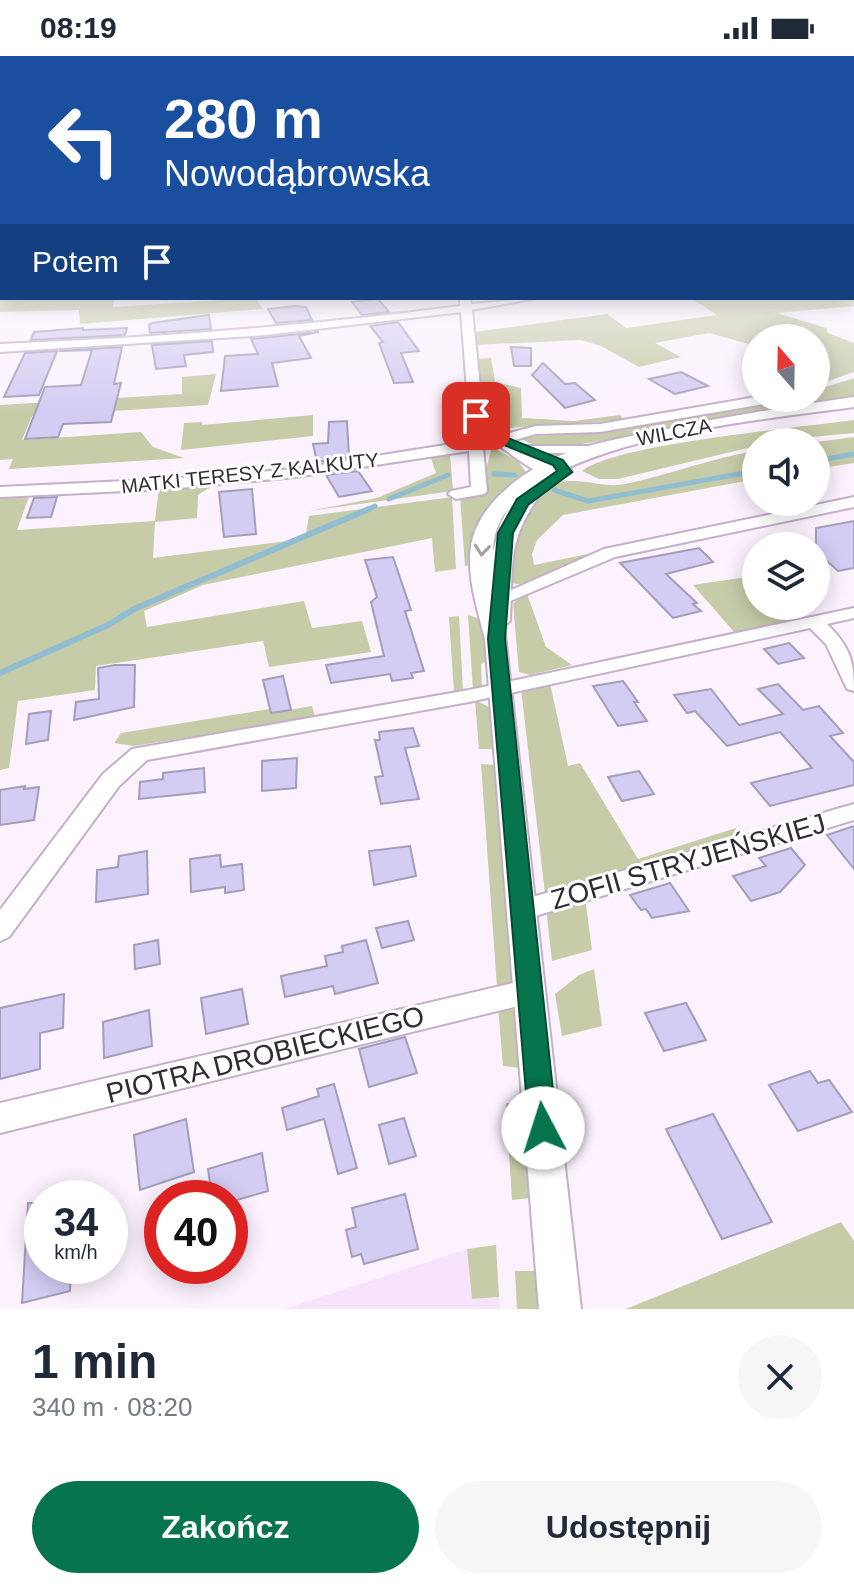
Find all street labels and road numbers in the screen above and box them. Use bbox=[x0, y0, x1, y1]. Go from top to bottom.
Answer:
street label: WILCZA bbox=[635, 414, 714, 450]
street label: MATKI TERESY Z KALKUTY bbox=[120, 449, 380, 497]
street label: ZOFII STRYJEŃSKIEJ bbox=[547, 807, 829, 916]
street label: PIOTRA DROBIECKIEGO bbox=[103, 1000, 427, 1109]

